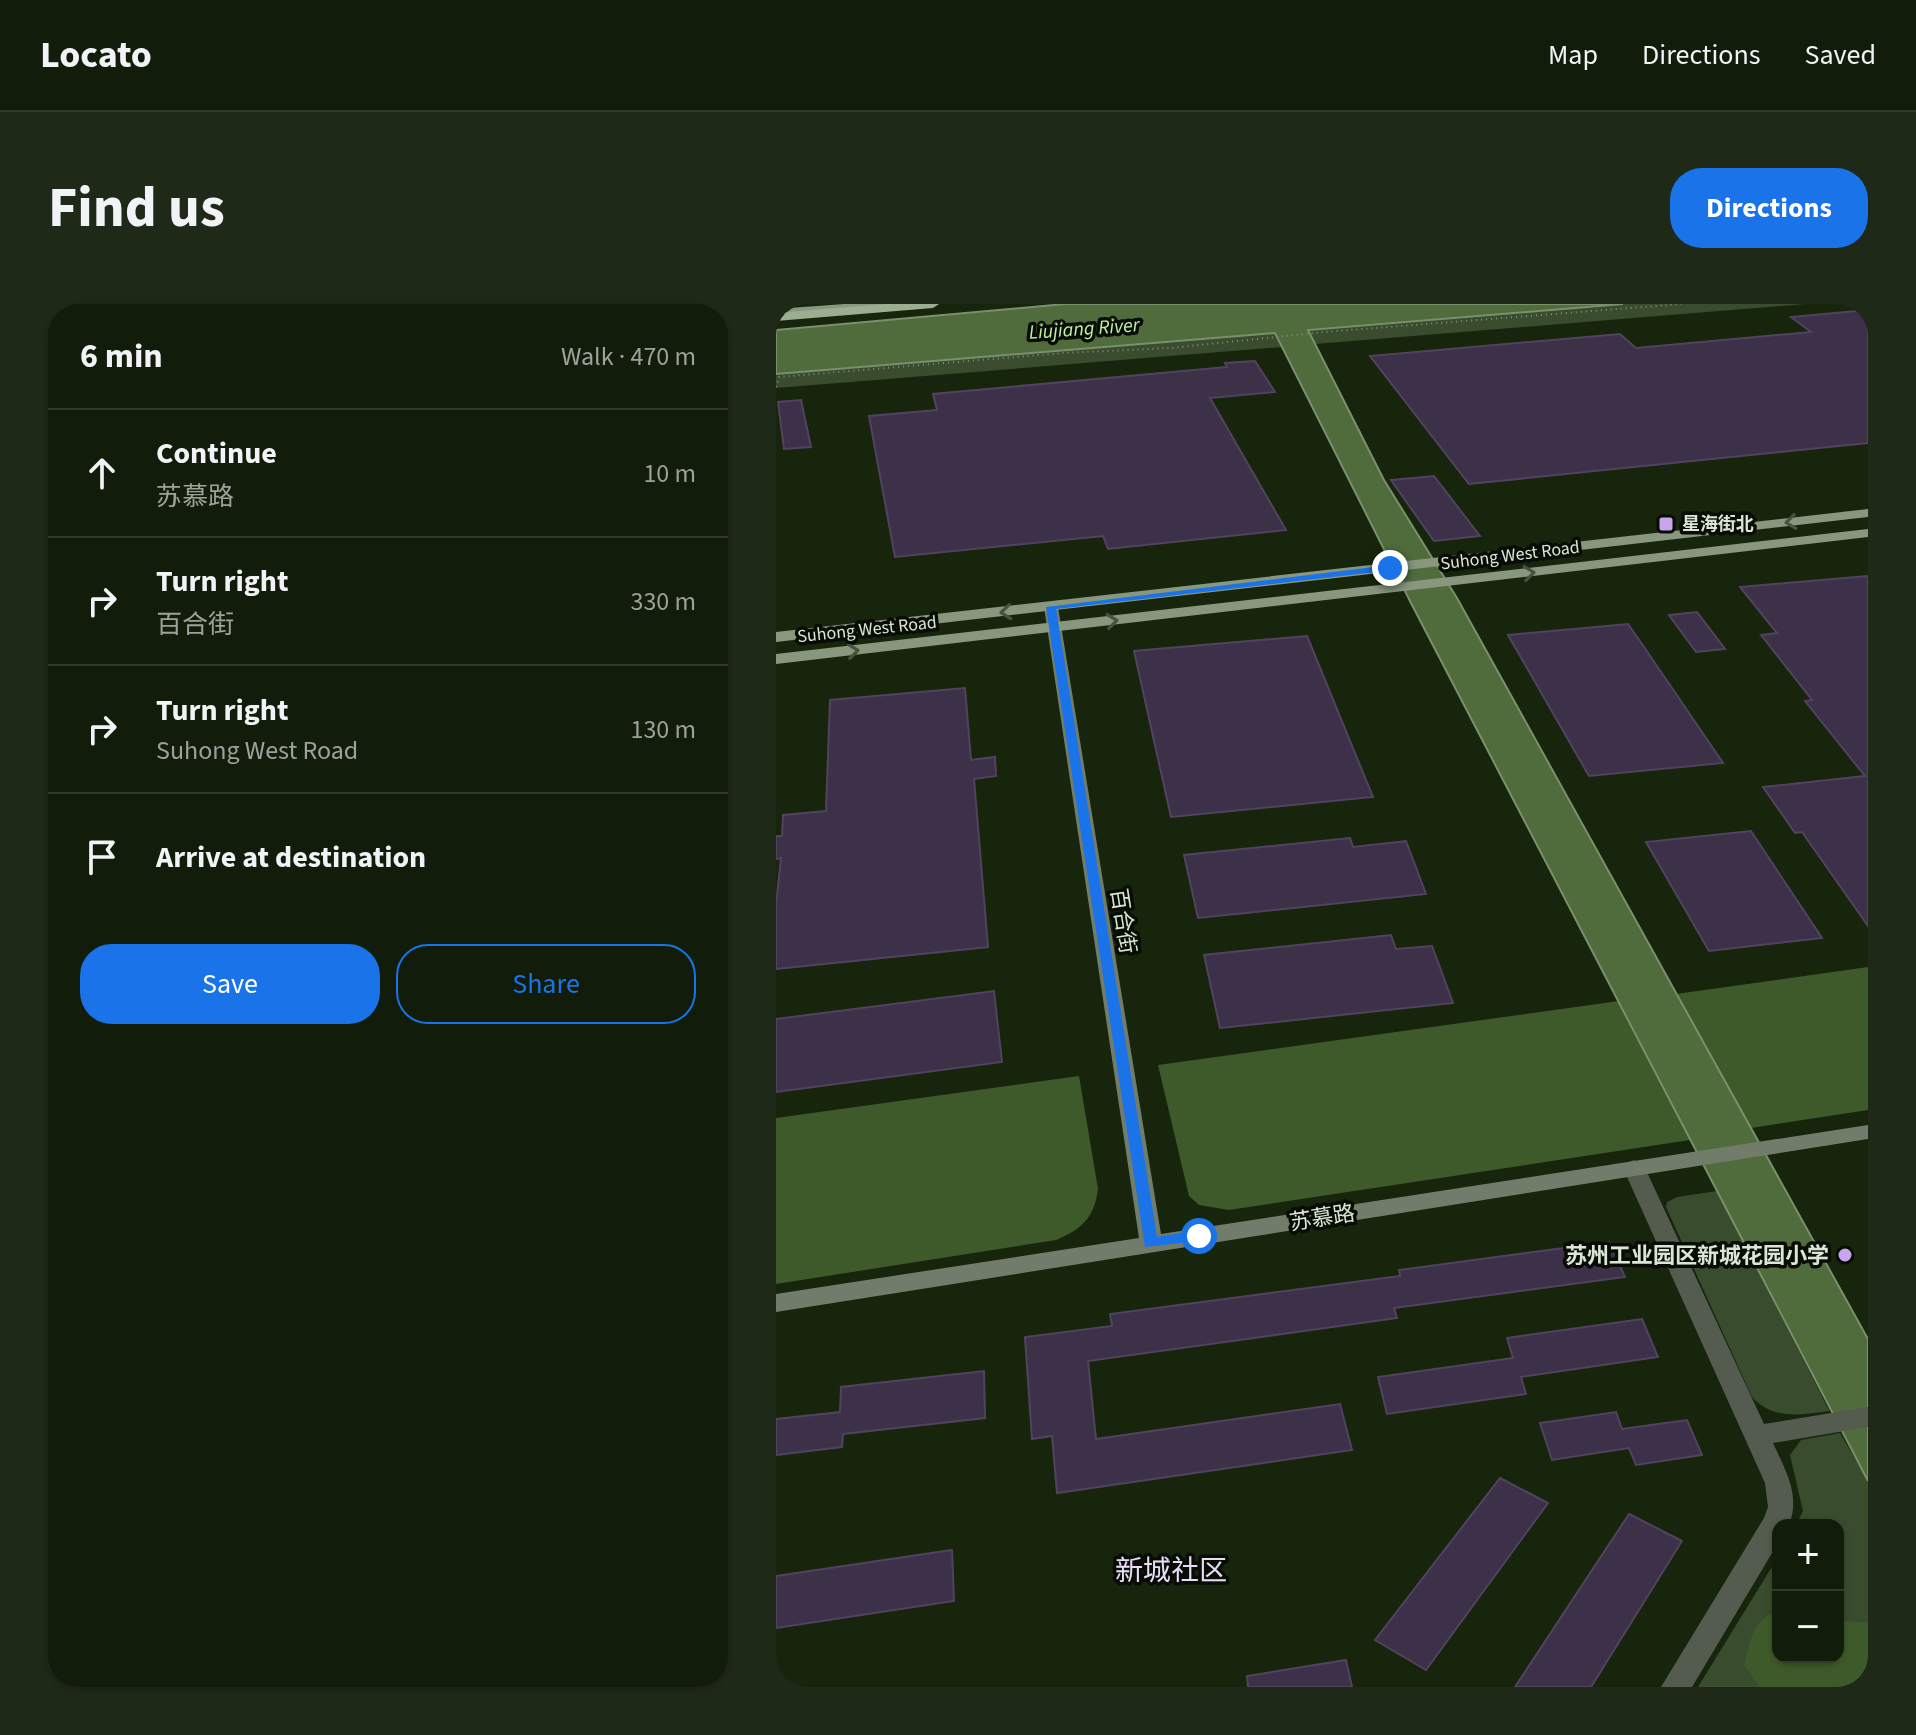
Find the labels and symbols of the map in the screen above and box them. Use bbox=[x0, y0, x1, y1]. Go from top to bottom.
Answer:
water label: Liujiang River bbox=[1028, 311, 1142, 347]
place label: 星海街北 bbox=[1682, 512, 1754, 537]
one-way arrow bbox=[1784, 513, 1797, 530]
marker: 星海街北 bbox=[1657, 515, 1675, 533]
street label: Suhong West Road bbox=[1439, 535, 1581, 576]
route end bbox=[1372, 550, 1408, 586]
one-way arrow bbox=[1522, 564, 1535, 581]
one-way arrow bbox=[999, 603, 1012, 620]
street label: Suhong West Road bbox=[796, 610, 938, 649]
one-way arrow bbox=[1105, 613, 1119, 630]
one-way arrow bbox=[847, 642, 860, 659]
street label: 百合街 bbox=[1102, 886, 1144, 956]
street label: 苏慕路 bbox=[1287, 1197, 1357, 1239]
route start bbox=[1181, 1218, 1217, 1254]
place label: 苏州工业园区新城花园小学 bbox=[1565, 1240, 1829, 1272]
marker: 苏州工业园区新城花园小学 bbox=[1836, 1246, 1854, 1264]
district label: 新城社区 bbox=[1115, 1551, 1227, 1591]

